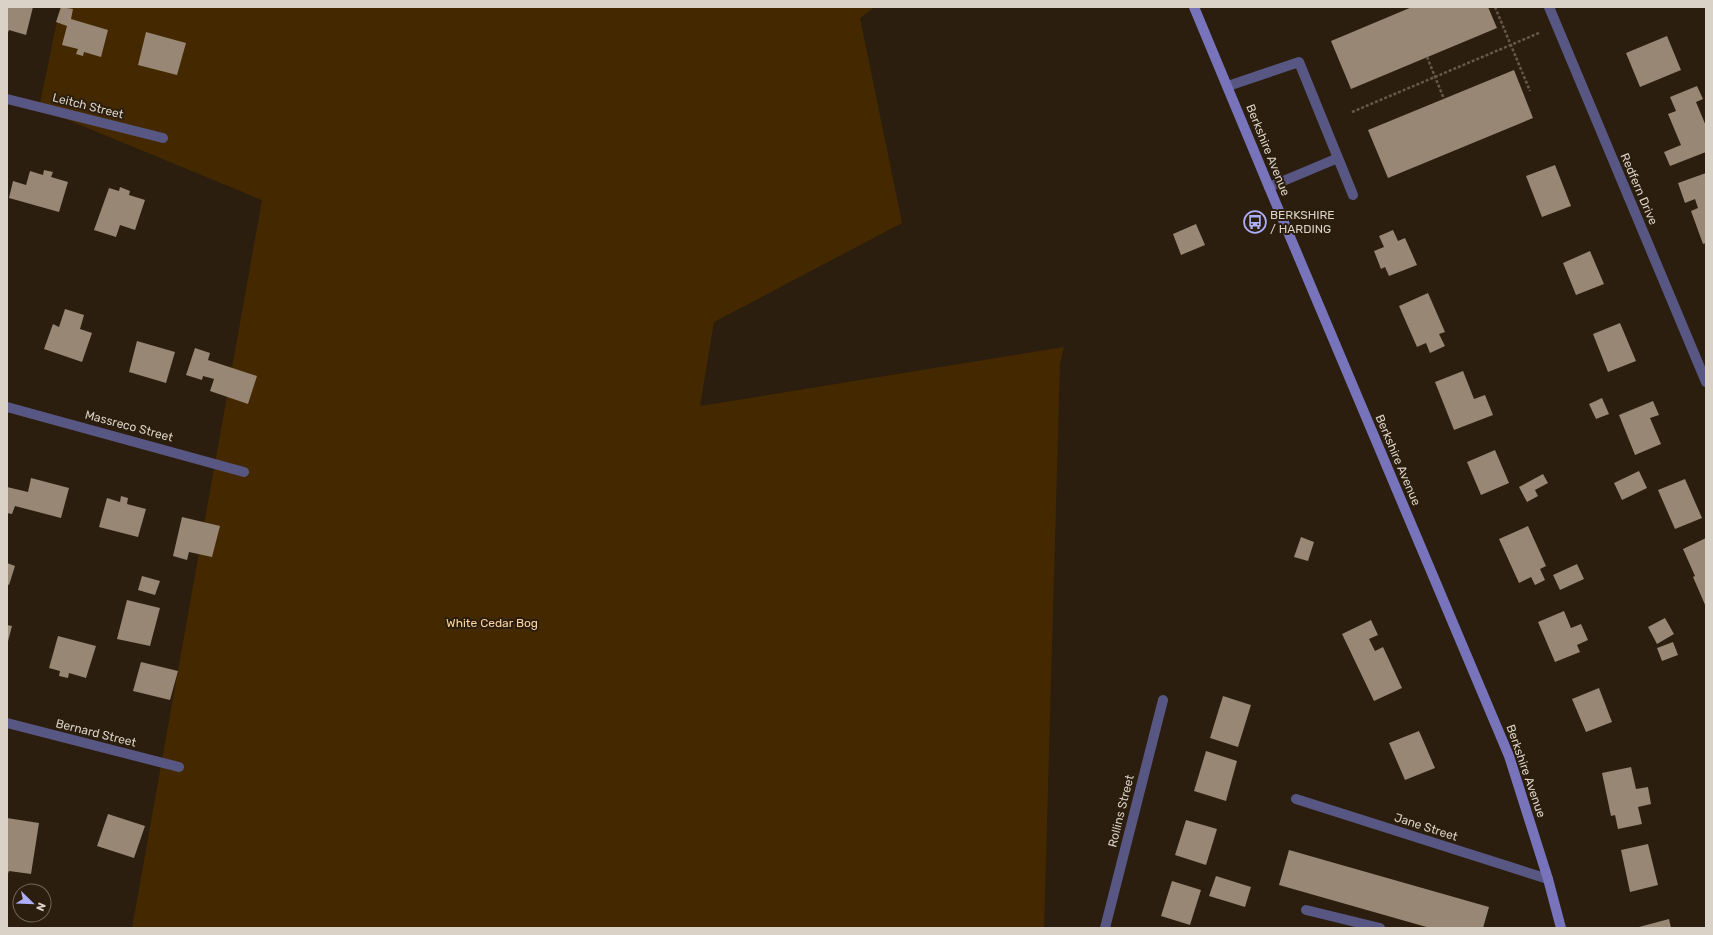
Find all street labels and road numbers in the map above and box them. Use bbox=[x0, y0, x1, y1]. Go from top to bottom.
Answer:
street label: Leitch Street bbox=[51, 90, 125, 122]
street label: Berkshire Avenue bbox=[1243, 102, 1293, 198]
street label: Redfern Drive bbox=[1618, 151, 1660, 227]
street label: Massreco Street bbox=[83, 408, 175, 445]
street label: Berkshire Avenue bbox=[1373, 412, 1424, 508]
street label: Bernard Street bbox=[54, 716, 138, 750]
street label: Berkshire Avenue bbox=[1504, 723, 1549, 820]
street label: Rollins Street bbox=[1105, 773, 1137, 849]
street label: Jane Street bbox=[1393, 810, 1460, 844]

